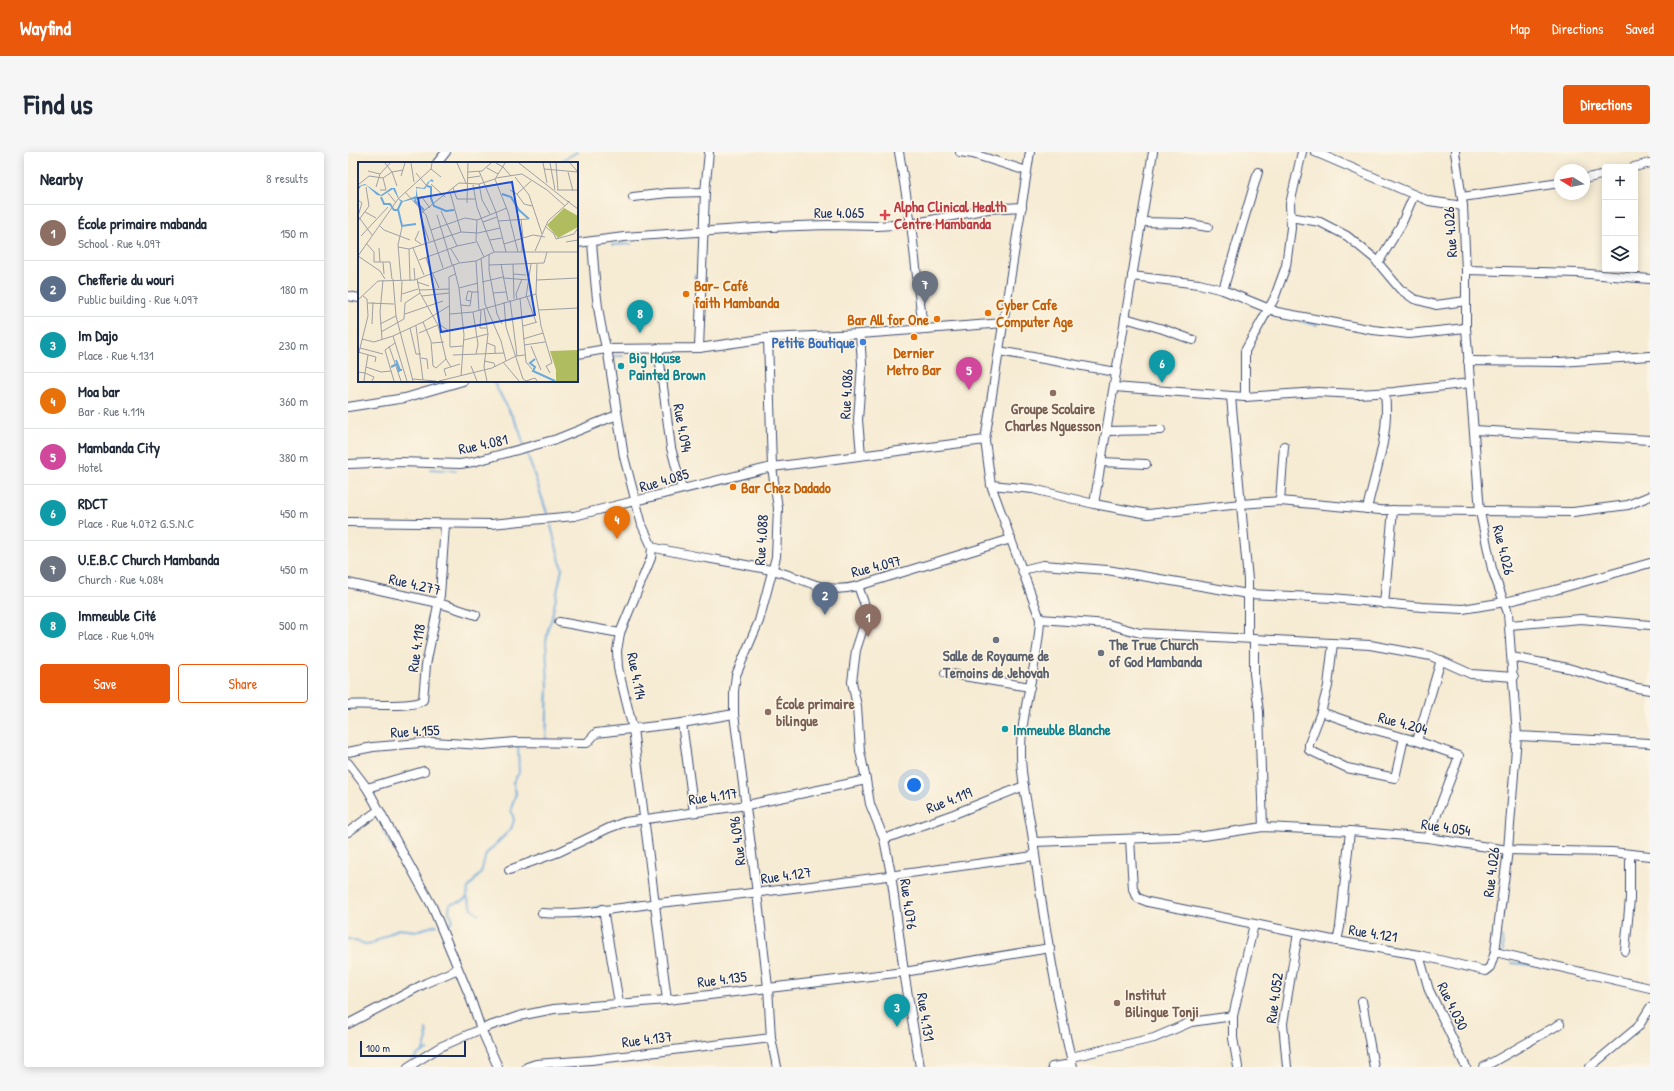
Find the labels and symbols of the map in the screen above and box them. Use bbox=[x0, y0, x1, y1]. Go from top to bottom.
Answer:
inset map bbox=[358, 162, 578, 382]
north arrow bbox=[1554, 164, 1590, 200]
place label: Alpha Clinical Health Centre Mambanda bbox=[894, 196, 1007, 234]
street label: Rue 4.065 bbox=[814, 202, 865, 223]
street label: Rue 4.026 bbox=[1438, 206, 1462, 258]
marker: Alpha Clinical Health Centre Mambanda bbox=[879, 209, 891, 221]
pin: 7 bbox=[912, 271, 938, 304]
place label: Bar- Café faith Mambanda bbox=[694, 275, 779, 313]
marker: Bar- Café faith Mambanda bbox=[681, 289, 691, 299]
place label: Cyber Cafe Computer Age bbox=[996, 294, 1073, 333]
pin: 8 bbox=[627, 300, 653, 333]
marker: Cyber Cafe Computer Age bbox=[983, 308, 993, 318]
place label: Bar All for One bbox=[847, 309, 929, 330]
marker: Bar All for One bbox=[932, 314, 942, 324]
place label: Petite Boutique bbox=[772, 332, 855, 354]
marker: Dernier Metro Bar bbox=[909, 332, 919, 342]
marker: Petite Boutique bbox=[858, 337, 868, 347]
place label: Dernier Metro Bar bbox=[887, 342, 942, 380]
place label: Big House Painted Brown bbox=[629, 347, 706, 385]
pin: 6 bbox=[1149, 350, 1175, 383]
pin: 5 bbox=[956, 357, 982, 390]
marker: Big House Painted Brown bbox=[616, 361, 626, 371]
street label: Rue 4.086 bbox=[834, 368, 858, 420]
marker: Groupe Scolaire Charles Nguesson bbox=[1048, 388, 1058, 398]
place label: Groupe Scolaire Charles Nguesson bbox=[1005, 398, 1101, 437]
street label: Rue 4.094 bbox=[668, 402, 698, 454]
street label: Rue 4.081 bbox=[456, 429, 510, 459]
street label: Rue 4.085 bbox=[637, 463, 692, 497]
place label: Bar Chez Dadado bbox=[741, 477, 831, 498]
marker: Bar Chez Dadado bbox=[728, 482, 738, 492]
pin: 4 bbox=[604, 506, 630, 539]
street label: Rue 4.088 bbox=[749, 514, 773, 566]
street label: Rue 4.026 bbox=[1488, 523, 1520, 577]
street label: Rue 4.097 bbox=[849, 550, 903, 582]
street label: Rue 4.277 bbox=[387, 568, 443, 600]
pin: 2 bbox=[812, 582, 838, 615]
pin: 1 bbox=[855, 604, 881, 637]
street label: Rue 4.118 bbox=[402, 622, 430, 674]
place label: The True Church of God Mambanda bbox=[1108, 634, 1202, 672]
marker: Salle de Royaume de Temoins de Jehovah bbox=[991, 635, 1001, 645]
place label: Salle de Royaume de Temoins de Jehovah bbox=[942, 645, 1050, 683]
marker: The True Church of God Mambanda bbox=[1096, 648, 1106, 658]
street label: Rue 4.114 bbox=[622, 651, 652, 702]
place label: École primaire bilingue bbox=[776, 693, 855, 732]
street label: Rue 4.204 bbox=[1376, 706, 1430, 740]
marker: École primaire bilingue bbox=[763, 707, 773, 717]
street label: Rue 4.155 bbox=[390, 719, 441, 743]
place label: Immeuble Blanche bbox=[1013, 719, 1111, 740]
marker: Immeuble Blanche bbox=[1000, 724, 1010, 734]
your location bbox=[904, 775, 924, 795]
street label: Rue 4.117 bbox=[687, 782, 739, 810]
street label: Rue 4.119 bbox=[923, 782, 975, 818]
street label: Rue 4.054 bbox=[1420, 813, 1472, 841]
street label: Rue 4.096 bbox=[724, 815, 750, 867]
street label: Rue 4.026 bbox=[1477, 846, 1505, 898]
street label: Rue 4.127 bbox=[759, 861, 813, 889]
street label: Rue 4.076 bbox=[895, 877, 923, 931]
street label: Rue 4.121 bbox=[1347, 919, 1399, 947]
street label: Rue 4.135 bbox=[696, 965, 749, 992]
street label: Rue 4.052 bbox=[1260, 971, 1288, 1025]
street label: Rue 4.030 bbox=[1432, 978, 1474, 1034]
place label: Institut Bilingue Tonji bbox=[1125, 984, 1199, 1023]
street label: Rue 4.131 bbox=[912, 991, 940, 1043]
pin: 3 bbox=[884, 994, 910, 1027]
marker: Institut Bilingue Tonji bbox=[1112, 998, 1122, 1008]
street label: Rue 4.137 bbox=[621, 1025, 673, 1053]
scale bar bbox=[360, 1039, 466, 1058]

